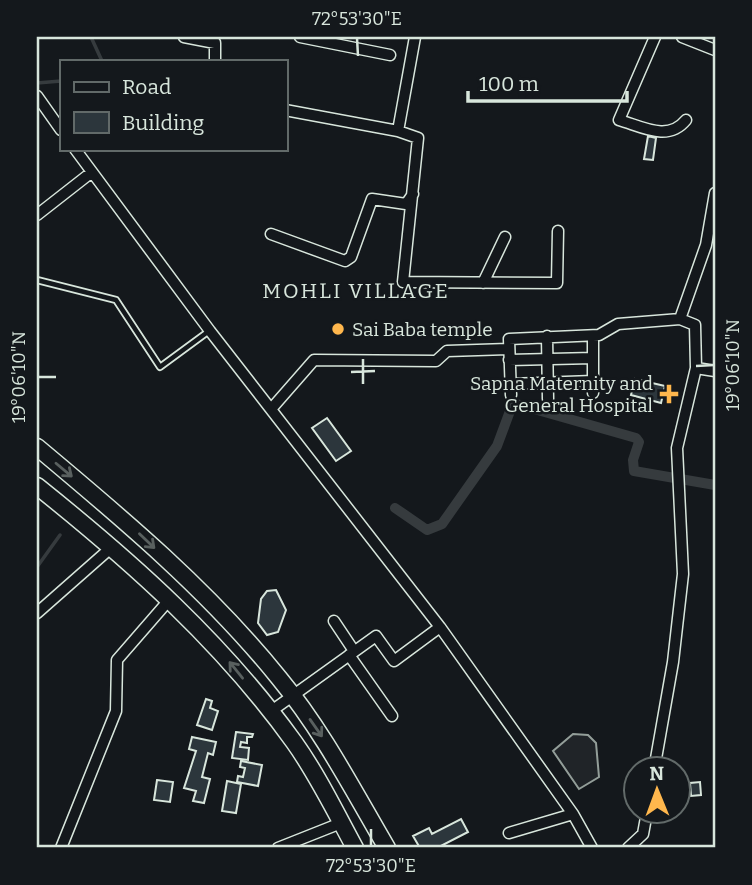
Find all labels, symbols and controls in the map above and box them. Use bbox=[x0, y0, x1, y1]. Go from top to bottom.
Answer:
text: 72°53'30"E bbox=[312, 8, 402, 30]
legend bbox=[60, 60, 287, 150]
scale bar bbox=[468, 60, 628, 104]
text: 100 m bbox=[479, 71, 539, 97]
text: Road bbox=[122, 74, 171, 100]
text: Building bbox=[122, 110, 205, 136]
district label: MOHLI VILLAGE bbox=[262, 278, 450, 304]
place label: Sai Baba temple bbox=[352, 318, 493, 341]
text: 19°06'10"N bbox=[722, 319, 744, 411]
marker: Sai Baba temple bbox=[330, 321, 346, 337]
text: 19°06'10"N bbox=[8, 331, 30, 423]
place label: Sapna Maternity and General Hospital bbox=[470, 372, 653, 417]
marker: Sapna Maternity and General Hospital bbox=[659, 384, 679, 404]
one-way arrow bbox=[55, 462, 73, 478]
one-way arrow bbox=[139, 533, 156, 550]
one-way arrow bbox=[228, 661, 244, 679]
one-way arrow bbox=[309, 718, 323, 737]
north arrow bbox=[622, 756, 692, 826]
text: N bbox=[649, 762, 665, 785]
text: 72°53'30"E bbox=[326, 855, 416, 877]

